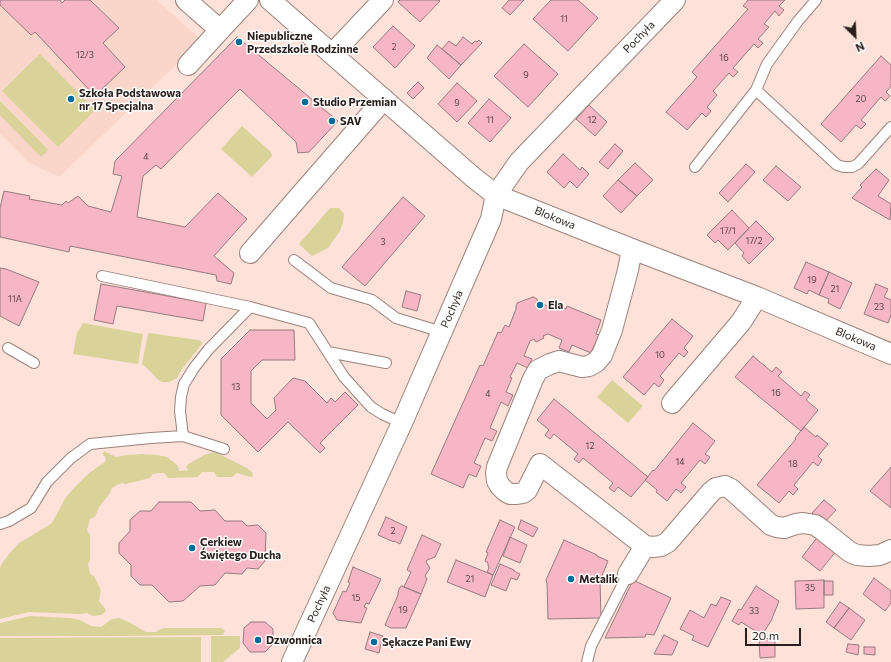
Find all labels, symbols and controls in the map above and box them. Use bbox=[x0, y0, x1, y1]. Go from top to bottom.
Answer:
house number: 11 bbox=[560, 14, 568, 24]
north arrow bbox=[835, 16, 875, 56]
street label: Pochyła bbox=[620, 18, 658, 56]
place label: Niepubliczne Przedszkole Rodzinne bbox=[247, 29, 358, 55]
marker: Niepubliczne Przedszkole Rodzinne bbox=[234, 37, 244, 47]
text: N bbox=[854, 40, 867, 55]
house number: 2 bbox=[392, 42, 396, 52]
house number: 12/3 bbox=[76, 50, 94, 60]
house number: 16 bbox=[719, 53, 729, 63]
house number: 9 bbox=[523, 70, 529, 80]
place label: Szkoła Podstawowa nr 17 Specjalna bbox=[79, 86, 181, 112]
marker: Szkoła Podstawowa nr 17 Specjalna bbox=[66, 94, 76, 104]
house number: 20 bbox=[856, 94, 866, 104]
place label: Studio Przemian bbox=[313, 95, 397, 109]
marker: Studio Przemian bbox=[300, 97, 310, 107]
house number: 9 bbox=[454, 98, 460, 108]
place label: SAV bbox=[340, 114, 361, 128]
house number: 11 bbox=[486, 115, 494, 125]
house number: 12 bbox=[588, 115, 596, 125]
marker: SAV bbox=[327, 116, 337, 126]
house number: 4 bbox=[143, 152, 149, 162]
street label: Blokowa bbox=[533, 204, 577, 232]
house number: 17/1 bbox=[720, 226, 736, 236]
house number: 17/2 bbox=[746, 236, 762, 246]
house number: 3 bbox=[380, 237, 386, 247]
house number: 19 bbox=[807, 275, 817, 285]
house number: 21 bbox=[831, 284, 839, 294]
street label: Pochyła bbox=[438, 288, 466, 330]
house number: 11A bbox=[8, 294, 22, 304]
place label: Ela bbox=[548, 298, 563, 312]
marker: Ela bbox=[535, 300, 545, 310]
house number: 23 bbox=[874, 302, 884, 312]
street label: Blokowa bbox=[834, 325, 878, 353]
house number: 10 bbox=[655, 350, 665, 360]
house number: 13 bbox=[232, 382, 240, 392]
house number: 16 bbox=[771, 388, 781, 398]
house number: 4 bbox=[485, 389, 491, 399]
house number: 12 bbox=[586, 441, 594, 451]
house number: 14 bbox=[675, 457, 685, 467]
house number: 18 bbox=[788, 459, 798, 469]
house number: 2 bbox=[391, 526, 395, 536]
place label: Cerkiew Świętego Ducha bbox=[200, 535, 281, 561]
marker: Cerkiew Świętego Ducha bbox=[187, 543, 197, 553]
place label: Metalik bbox=[579, 572, 618, 586]
house number: 21 bbox=[466, 574, 474, 584]
marker: Metalik bbox=[566, 574, 576, 584]
street label: Pochyła bbox=[305, 583, 333, 625]
house number: 35 bbox=[805, 583, 815, 593]
house number: 15 bbox=[351, 593, 361, 603]
house number: 19 bbox=[398, 605, 408, 615]
house number: 33 bbox=[749, 606, 759, 616]
scale bar bbox=[747, 620, 803, 646]
text: 20 m bbox=[752, 628, 779, 642]
place label: Dzwonnica bbox=[266, 633, 322, 647]
marker: Dzwonnica bbox=[253, 635, 263, 645]
place label: Sękacze Pani Ewy bbox=[382, 635, 471, 649]
marker: Sękacze Pani Ewy bbox=[369, 637, 379, 647]

